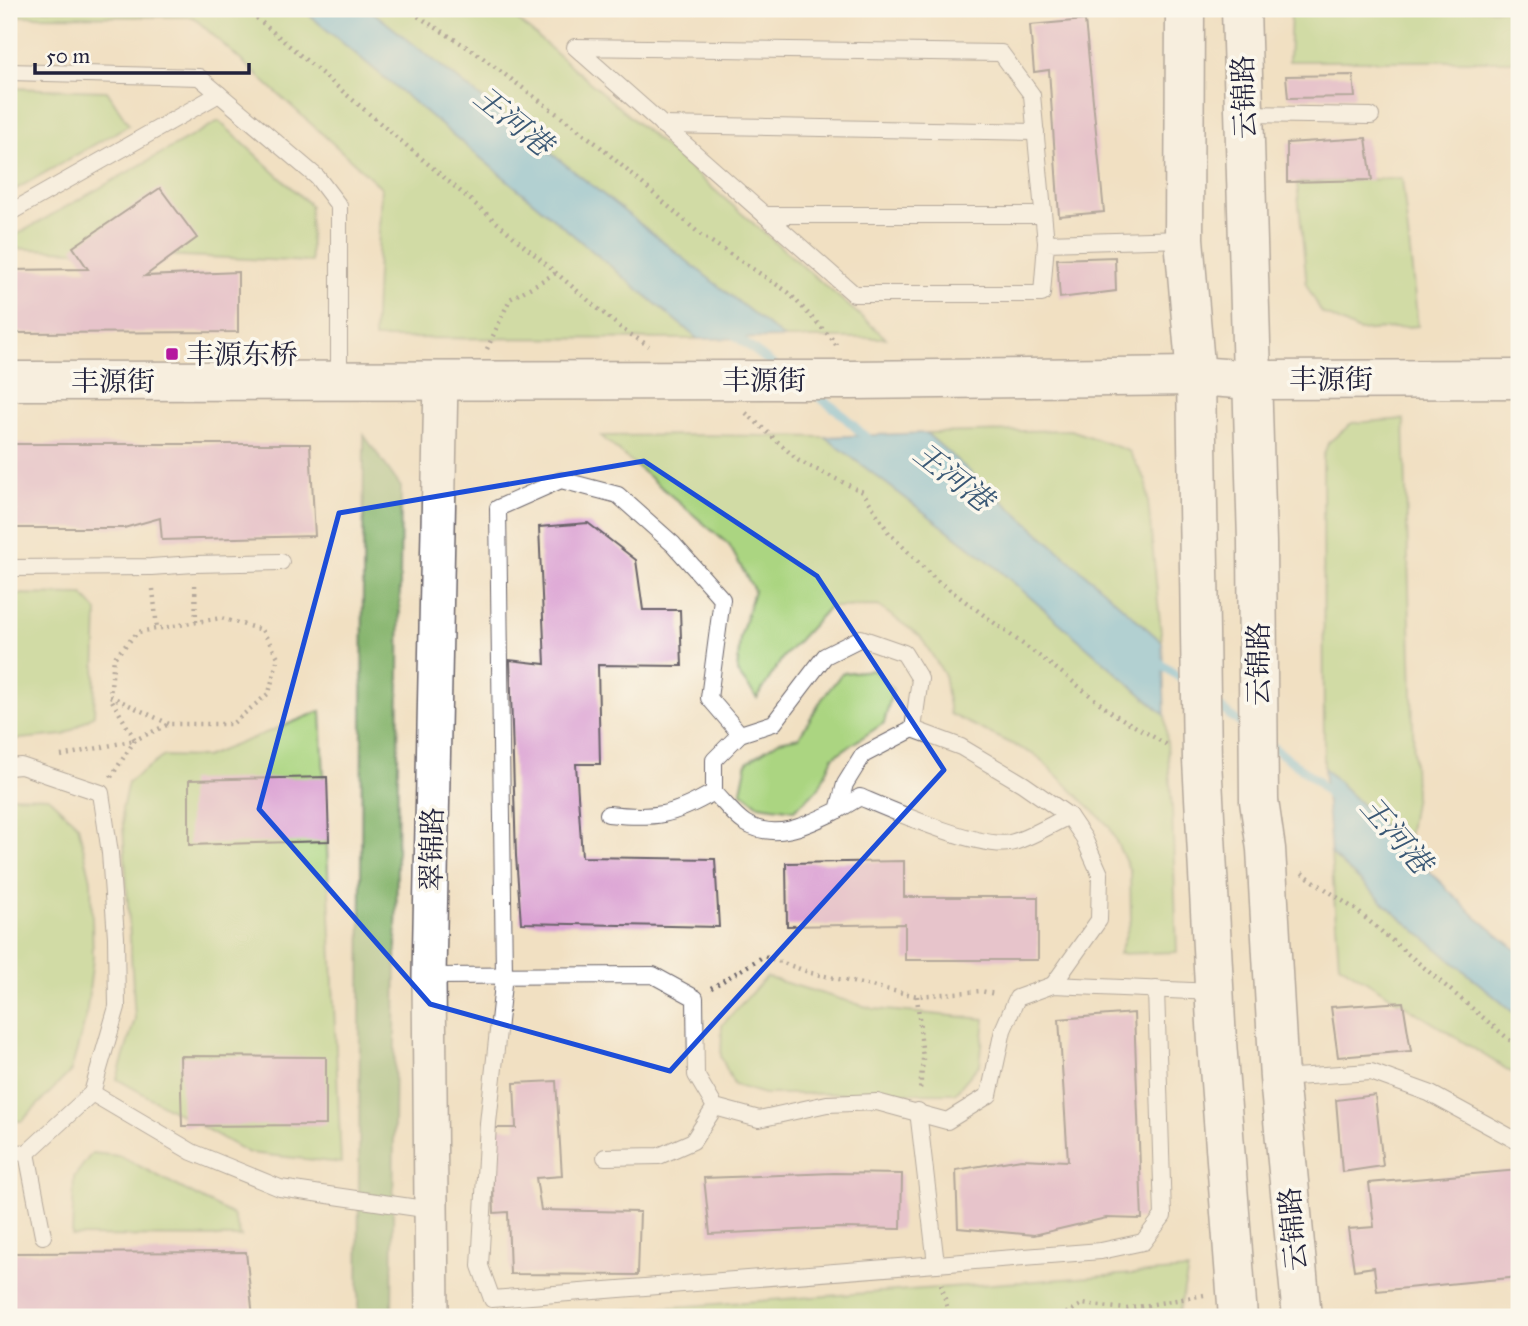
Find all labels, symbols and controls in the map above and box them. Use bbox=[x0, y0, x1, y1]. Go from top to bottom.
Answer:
scale bar bbox=[35, 32, 248, 76]
text: 50 m bbox=[46, 43, 91, 69]
street label: 云锦路 bbox=[1225, 54, 1263, 140]
water label: 王河港 bbox=[467, 79, 562, 166]
place label: 丰源东桥 bbox=[186, 337, 298, 372]
marker: 丰源东桥 bbox=[164, 346, 180, 362]
street label: 丰源街 bbox=[1289, 362, 1373, 397]
street label: 丰源街 bbox=[722, 363, 806, 398]
street label: 丰源街 bbox=[71, 364, 155, 399]
water label: 王河港 bbox=[906, 435, 1003, 521]
street label: 云锦路 bbox=[1241, 622, 1276, 706]
water label: 王河港 bbox=[1353, 789, 1442, 884]
street label: 翠锦路 bbox=[414, 807, 450, 891]
street label: 云锦路 bbox=[1272, 1186, 1314, 1272]

